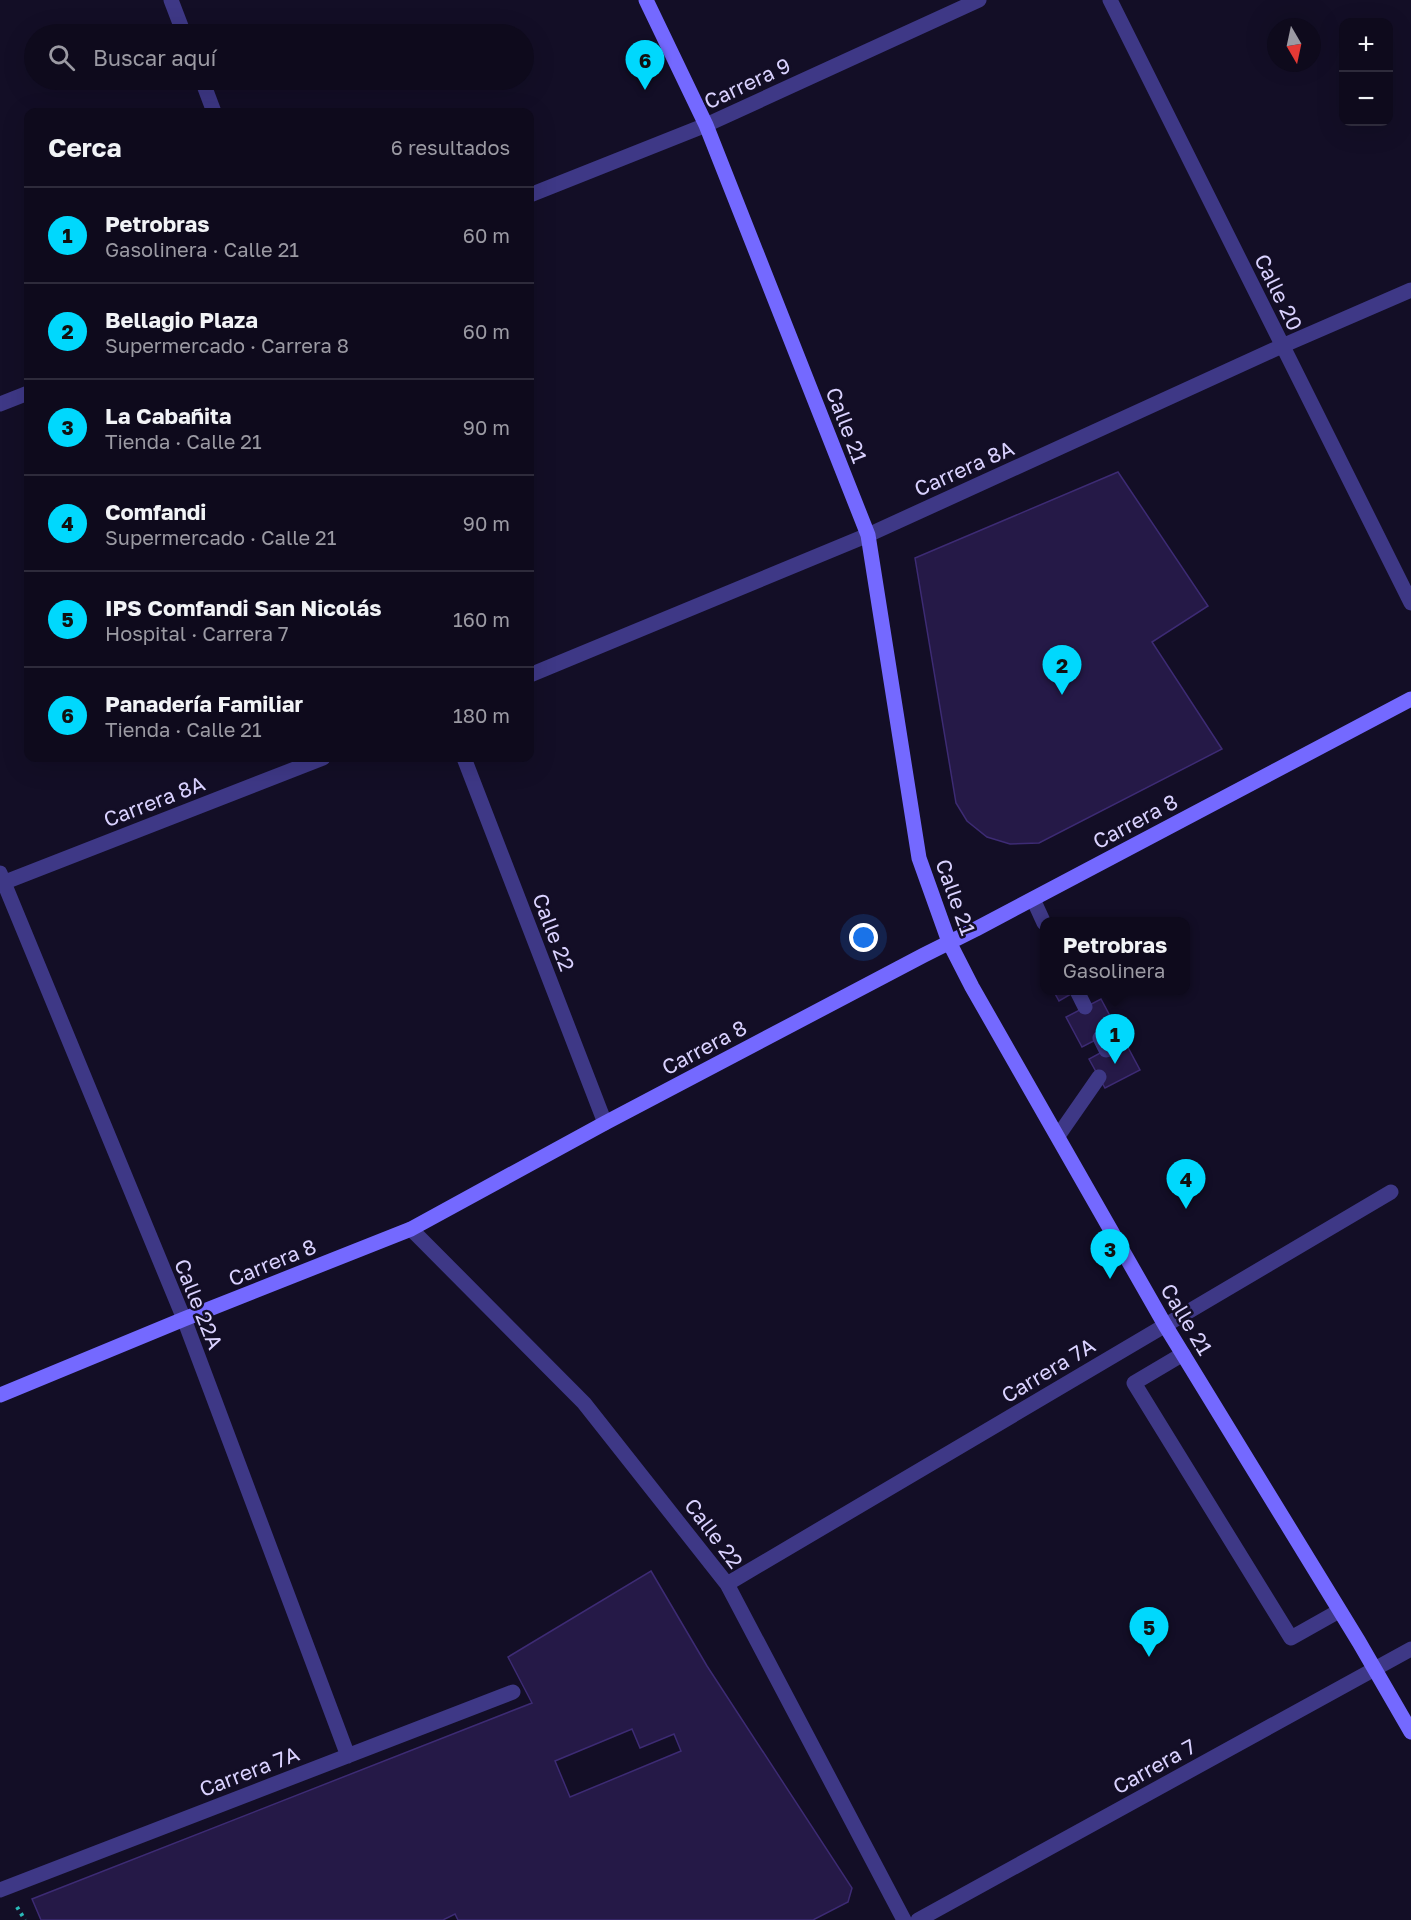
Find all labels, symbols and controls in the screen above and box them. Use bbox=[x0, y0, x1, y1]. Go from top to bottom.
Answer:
north arrow bbox=[1267, 18, 1321, 72]
map controls bbox=[1339, 18, 1393, 126]
button: + bbox=[1339, 18, 1393, 72]
search box bbox=[24, 24, 534, 90]
pin: 6 bbox=[626, 40, 664, 90]
icon: search bbox=[45, 41, 78, 74]
text: Buscar aquí bbox=[93, 44, 216, 71]
street label: Carrera 9 bbox=[700, 52, 794, 114]
button: − bbox=[1339, 72, 1393, 126]
text: Cerca bbox=[48, 132, 122, 163]
text: 6 resultados bbox=[391, 135, 510, 159]
text: Petrobras bbox=[105, 210, 210, 237]
text: 1 bbox=[62, 223, 73, 247]
text: 60 m bbox=[463, 223, 510, 247]
text: Gasolinera · Calle 21 bbox=[105, 237, 299, 261]
street label: Calle 20 bbox=[1249, 249, 1309, 335]
text: Bellagio Plaza bbox=[105, 306, 258, 333]
text: 2 bbox=[61, 319, 74, 343]
text: 60 m bbox=[463, 319, 510, 343]
text: Supermercado · Carrera 8 bbox=[105, 333, 349, 357]
street label: Calle 21 bbox=[821, 383, 873, 467]
text: La Cabañita bbox=[105, 402, 232, 429]
text: 3 bbox=[61, 415, 74, 439]
text: 90 m bbox=[463, 415, 510, 439]
text: Tienda · Calle 21 bbox=[105, 429, 262, 453]
street label: Carrera 8A bbox=[910, 434, 1018, 502]
text: Comfandi bbox=[105, 498, 206, 525]
text: 4 bbox=[61, 511, 74, 535]
text: 90 m bbox=[463, 511, 510, 535]
text: Supermercado · Calle 21 bbox=[105, 525, 336, 549]
text: IPS Comfandi San Nicolás bbox=[105, 594, 382, 621]
text: 5 bbox=[61, 607, 74, 631]
text: 160 m bbox=[453, 607, 510, 631]
text: Hospital · Carrera 7 bbox=[105, 621, 289, 645]
pin: 2 bbox=[1042, 646, 1082, 695]
text: Panadería Familiar bbox=[105, 690, 303, 717]
text: 6 bbox=[61, 703, 74, 727]
text: 180 m bbox=[453, 703, 510, 727]
text: Tienda · Calle 21 bbox=[105, 717, 262, 741]
street label: Carrera 8A bbox=[100, 770, 208, 832]
street label: Carrera 8 bbox=[1088, 788, 1182, 854]
street label: Calle 21 bbox=[930, 855, 982, 939]
street label: Calle 22 bbox=[527, 889, 581, 975]
popup bbox=[1040, 917, 1190, 995]
your location bbox=[849, 923, 878, 952]
text: Petrobras bbox=[1063, 931, 1167, 958]
text: Gasolinera bbox=[1063, 958, 1165, 982]
street label: Carrera 8 bbox=[657, 1014, 751, 1080]
pin: 1 bbox=[1096, 1014, 1134, 1064]
pin: 4 bbox=[1166, 1160, 1206, 1209]
pin: 3 bbox=[1090, 1230, 1130, 1279]
street label: Carrera 8 bbox=[224, 1233, 320, 1291]
street label: Calle 22A bbox=[169, 1255, 229, 1353]
street label: Calle 21 bbox=[1155, 1278, 1219, 1360]
street label: Carrera 7A bbox=[996, 1332, 1100, 1408]
street label: Calle 22 bbox=[679, 1493, 749, 1573]
pin: 5 bbox=[1130, 1608, 1168, 1657]
street label: Carrera 7 bbox=[1108, 1733, 1200, 1799]
street label: Carrera 7A bbox=[195, 1740, 303, 1802]

